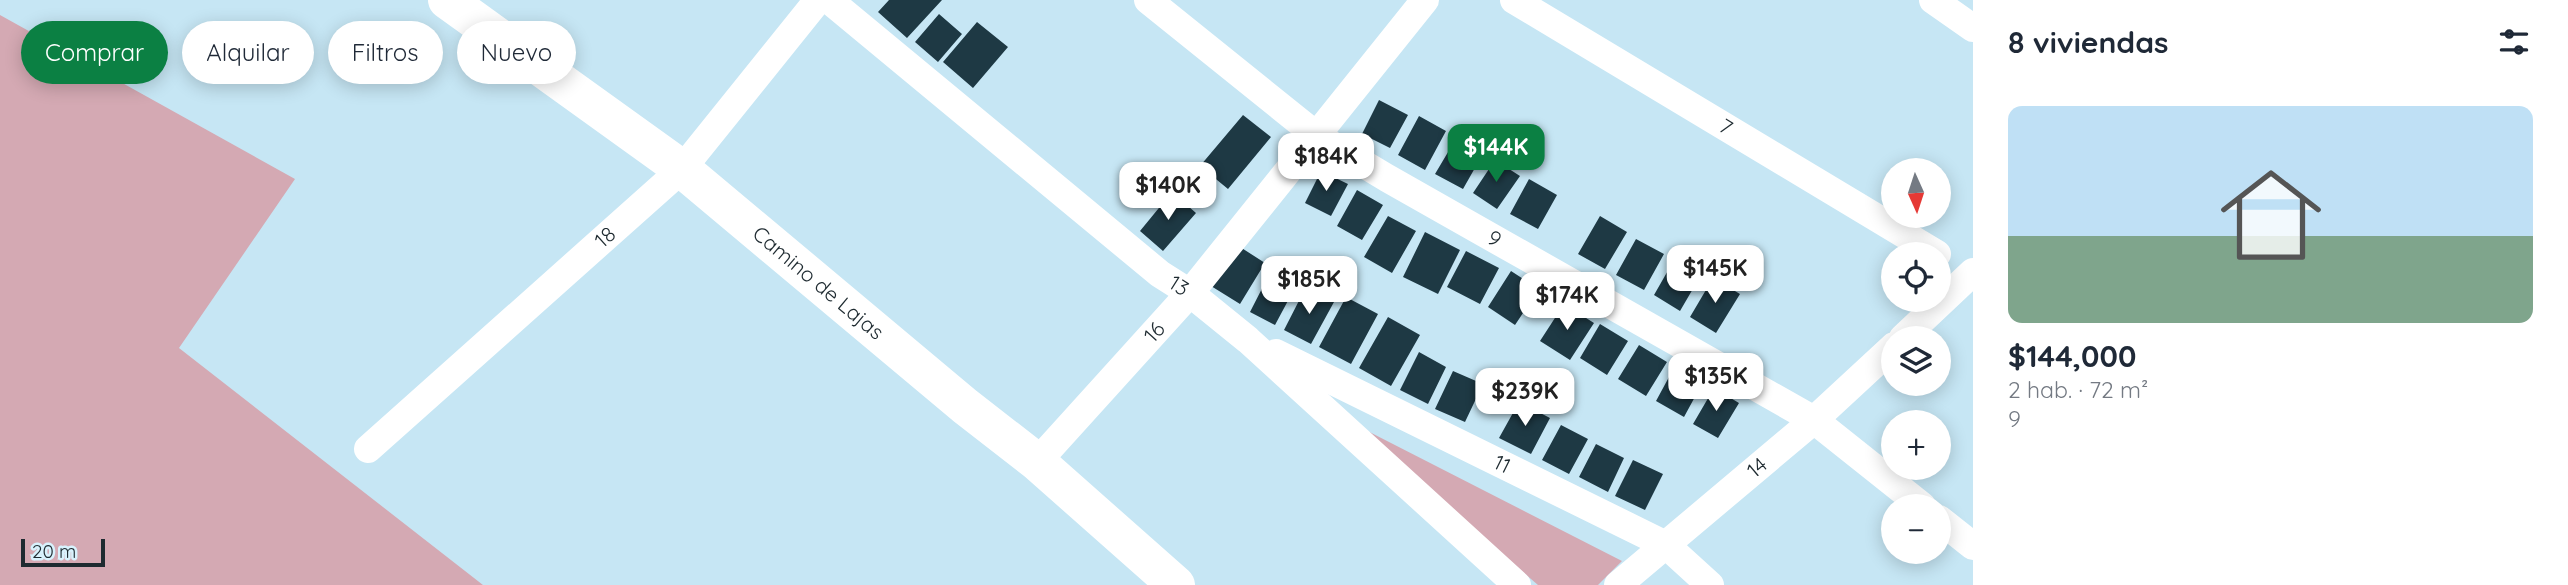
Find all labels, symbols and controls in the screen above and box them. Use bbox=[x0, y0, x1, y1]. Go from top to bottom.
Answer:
chip: Comprar bbox=[21, 21, 168, 84]
chip: Alquilar bbox=[182, 21, 314, 84]
chip: Filtros bbox=[328, 21, 443, 84]
chip: Nuevo bbox=[457, 21, 576, 84]
text: 8 viviendas bbox=[2008, 23, 2168, 61]
icon: filters bbox=[2495, 23, 2533, 61]
street label: 7 bbox=[1715, 112, 1738, 140]
pin: $144K bbox=[1447, 124, 1545, 184]
text: $144K bbox=[1464, 132, 1528, 161]
pin: $184K bbox=[1277, 134, 1375, 193]
text: $184K bbox=[1294, 141, 1358, 170]
icon: home bbox=[2208, 152, 2334, 278]
north arrow bbox=[1881, 158, 1951, 228]
map controls bbox=[1881, 158, 1951, 564]
pin: $140K bbox=[1119, 162, 1217, 222]
text: $140K bbox=[1135, 170, 1201, 199]
street label: Camino de Lajas bbox=[748, 220, 890, 345]
street label: 18 bbox=[589, 221, 620, 253]
street label: 9 bbox=[1483, 224, 1506, 252]
button: locate bbox=[1881, 242, 1951, 312]
pin: $145K bbox=[1666, 246, 1764, 305]
text: $145K bbox=[1683, 253, 1747, 282]
pin: $185K bbox=[1260, 256, 1358, 316]
text: $185K bbox=[1277, 264, 1341, 293]
street label: 13 bbox=[1164, 269, 1194, 301]
pin: $174K bbox=[1518, 272, 1616, 332]
text: $174K bbox=[1536, 280, 1598, 309]
street label: 16 bbox=[1138, 316, 1170, 347]
button: layers bbox=[1881, 326, 1951, 396]
text: $144,000 bbox=[2008, 337, 2136, 375]
pin: $135K bbox=[1667, 354, 1765, 413]
text: $135K bbox=[1684, 361, 1748, 390]
pin: $239K bbox=[1476, 368, 1574, 428]
text: 2 hab. · 72 m² bbox=[2008, 375, 2148, 404]
text: $239K bbox=[1491, 376, 1559, 405]
text: 9 bbox=[2008, 404, 2021, 433]
button: + bbox=[1881, 410, 1951, 480]
street label: 11 bbox=[1490, 448, 1515, 479]
street label: 14 bbox=[1741, 451, 1772, 483]
button: − bbox=[1881, 494, 1951, 564]
scale bar bbox=[21, 536, 105, 568]
text: 20 m bbox=[32, 539, 76, 563]

